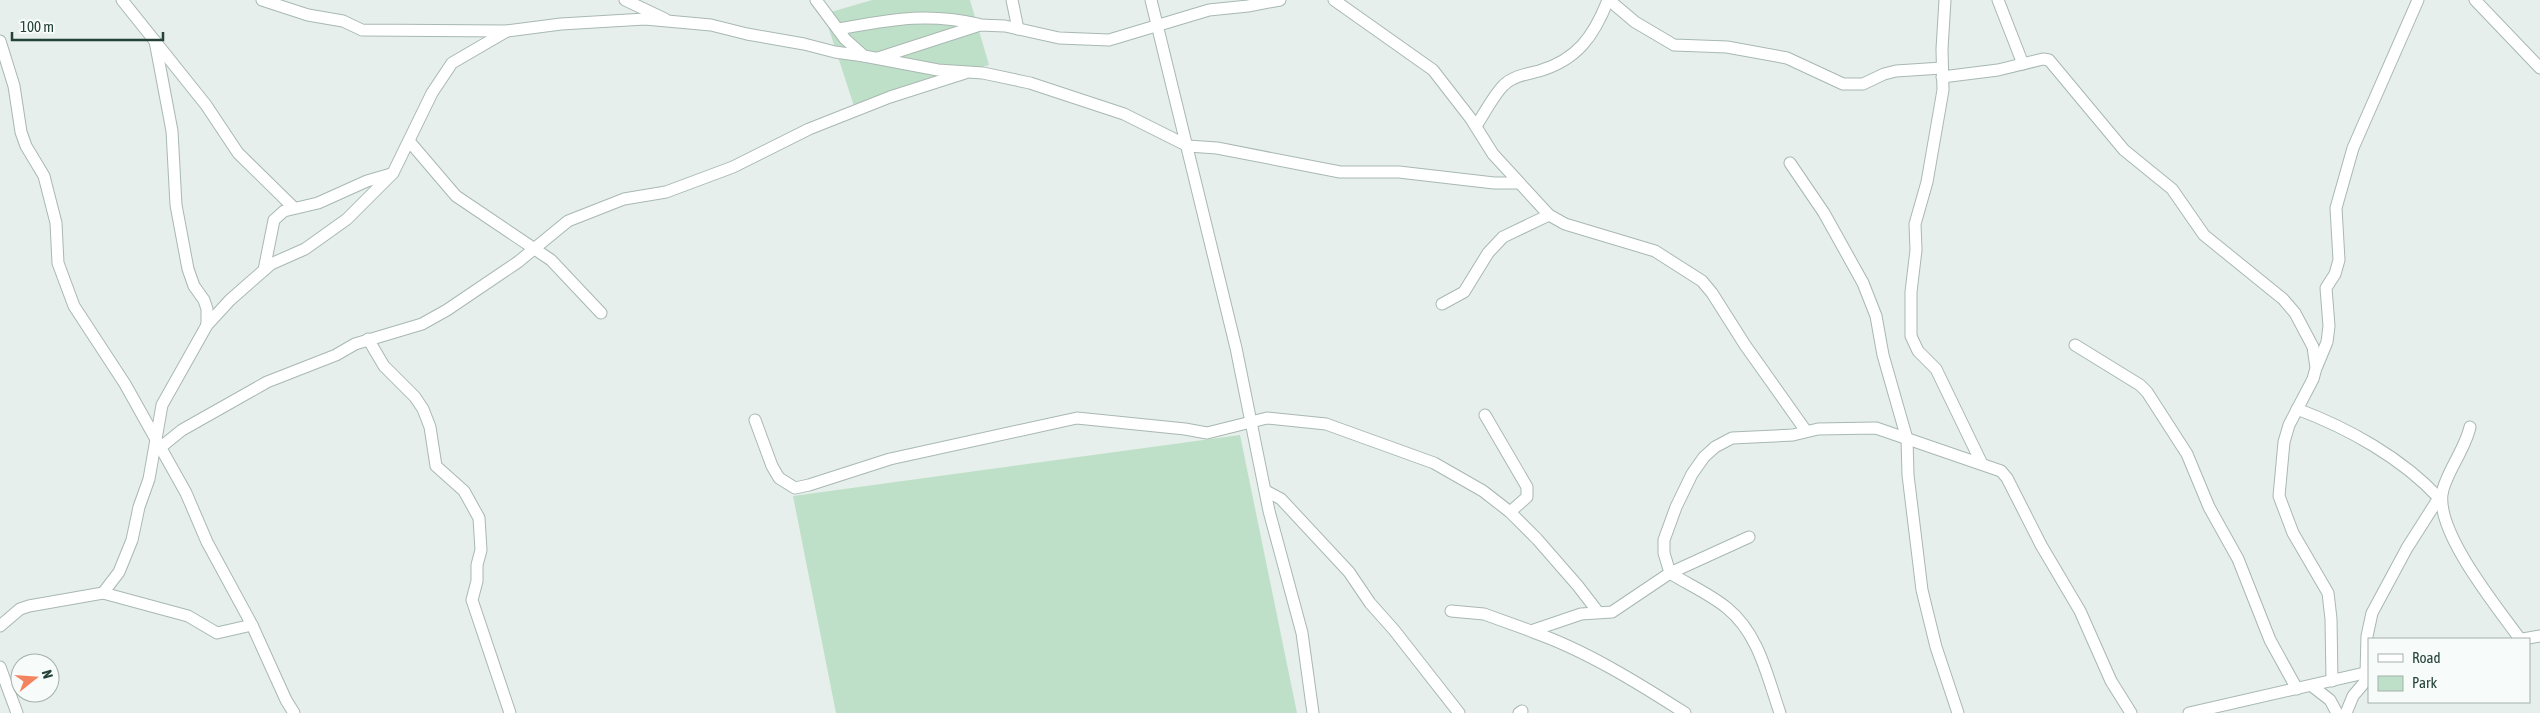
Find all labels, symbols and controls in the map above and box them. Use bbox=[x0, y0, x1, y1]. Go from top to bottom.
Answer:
scale bar bbox=[12, 10, 164, 42]
text: 100 m bbox=[20, 18, 54, 35]
legend bbox=[2368, 638, 2530, 703]
text: Road bbox=[2412, 649, 2441, 666]
north arrow bbox=[10, 653, 60, 703]
text: N bbox=[39, 668, 56, 680]
text: Park bbox=[2412, 674, 2437, 691]

